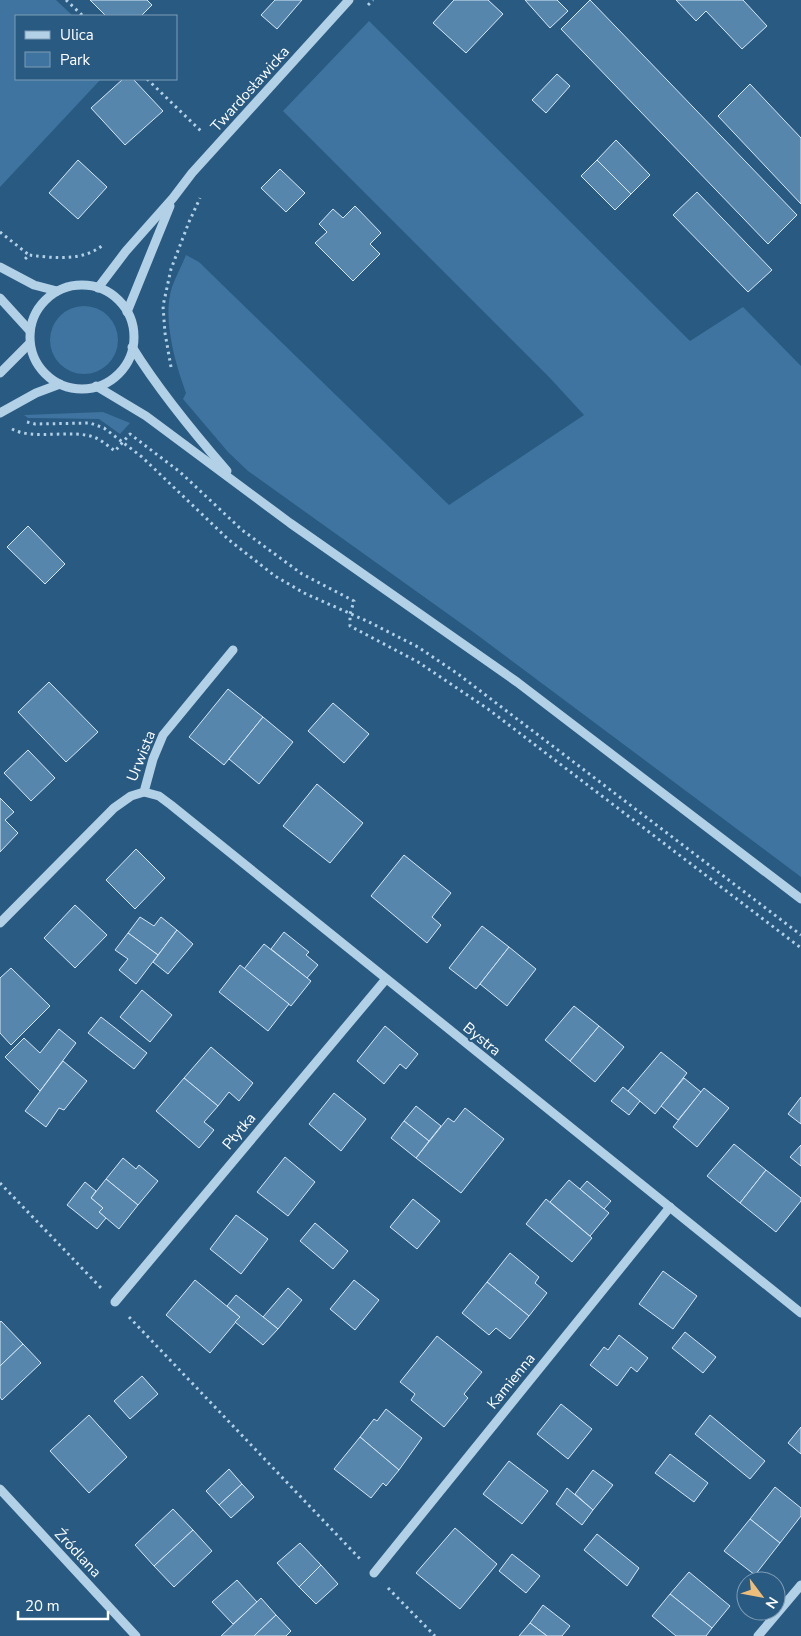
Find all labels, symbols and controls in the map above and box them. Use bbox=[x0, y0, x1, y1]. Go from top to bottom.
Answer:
legend bbox=[15, 15, 178, 80]
text: Ulica bbox=[60, 25, 94, 45]
street label: Twardosławicka bbox=[206, 42, 294, 136]
text: Park bbox=[60, 50, 90, 70]
street label: Urwista bbox=[122, 728, 160, 784]
street label: Bystra bbox=[459, 1018, 505, 1060]
street label: Płytka bbox=[218, 1108, 260, 1154]
street label: Kamienna bbox=[482, 1349, 540, 1413]
street label: Źródlana bbox=[50, 1524, 106, 1582]
north arrow bbox=[736, 1571, 786, 1621]
scale bar bbox=[18, 1588, 108, 1620]
text: N bbox=[761, 1593, 782, 1612]
text: 20 m bbox=[25, 1596, 60, 1616]

